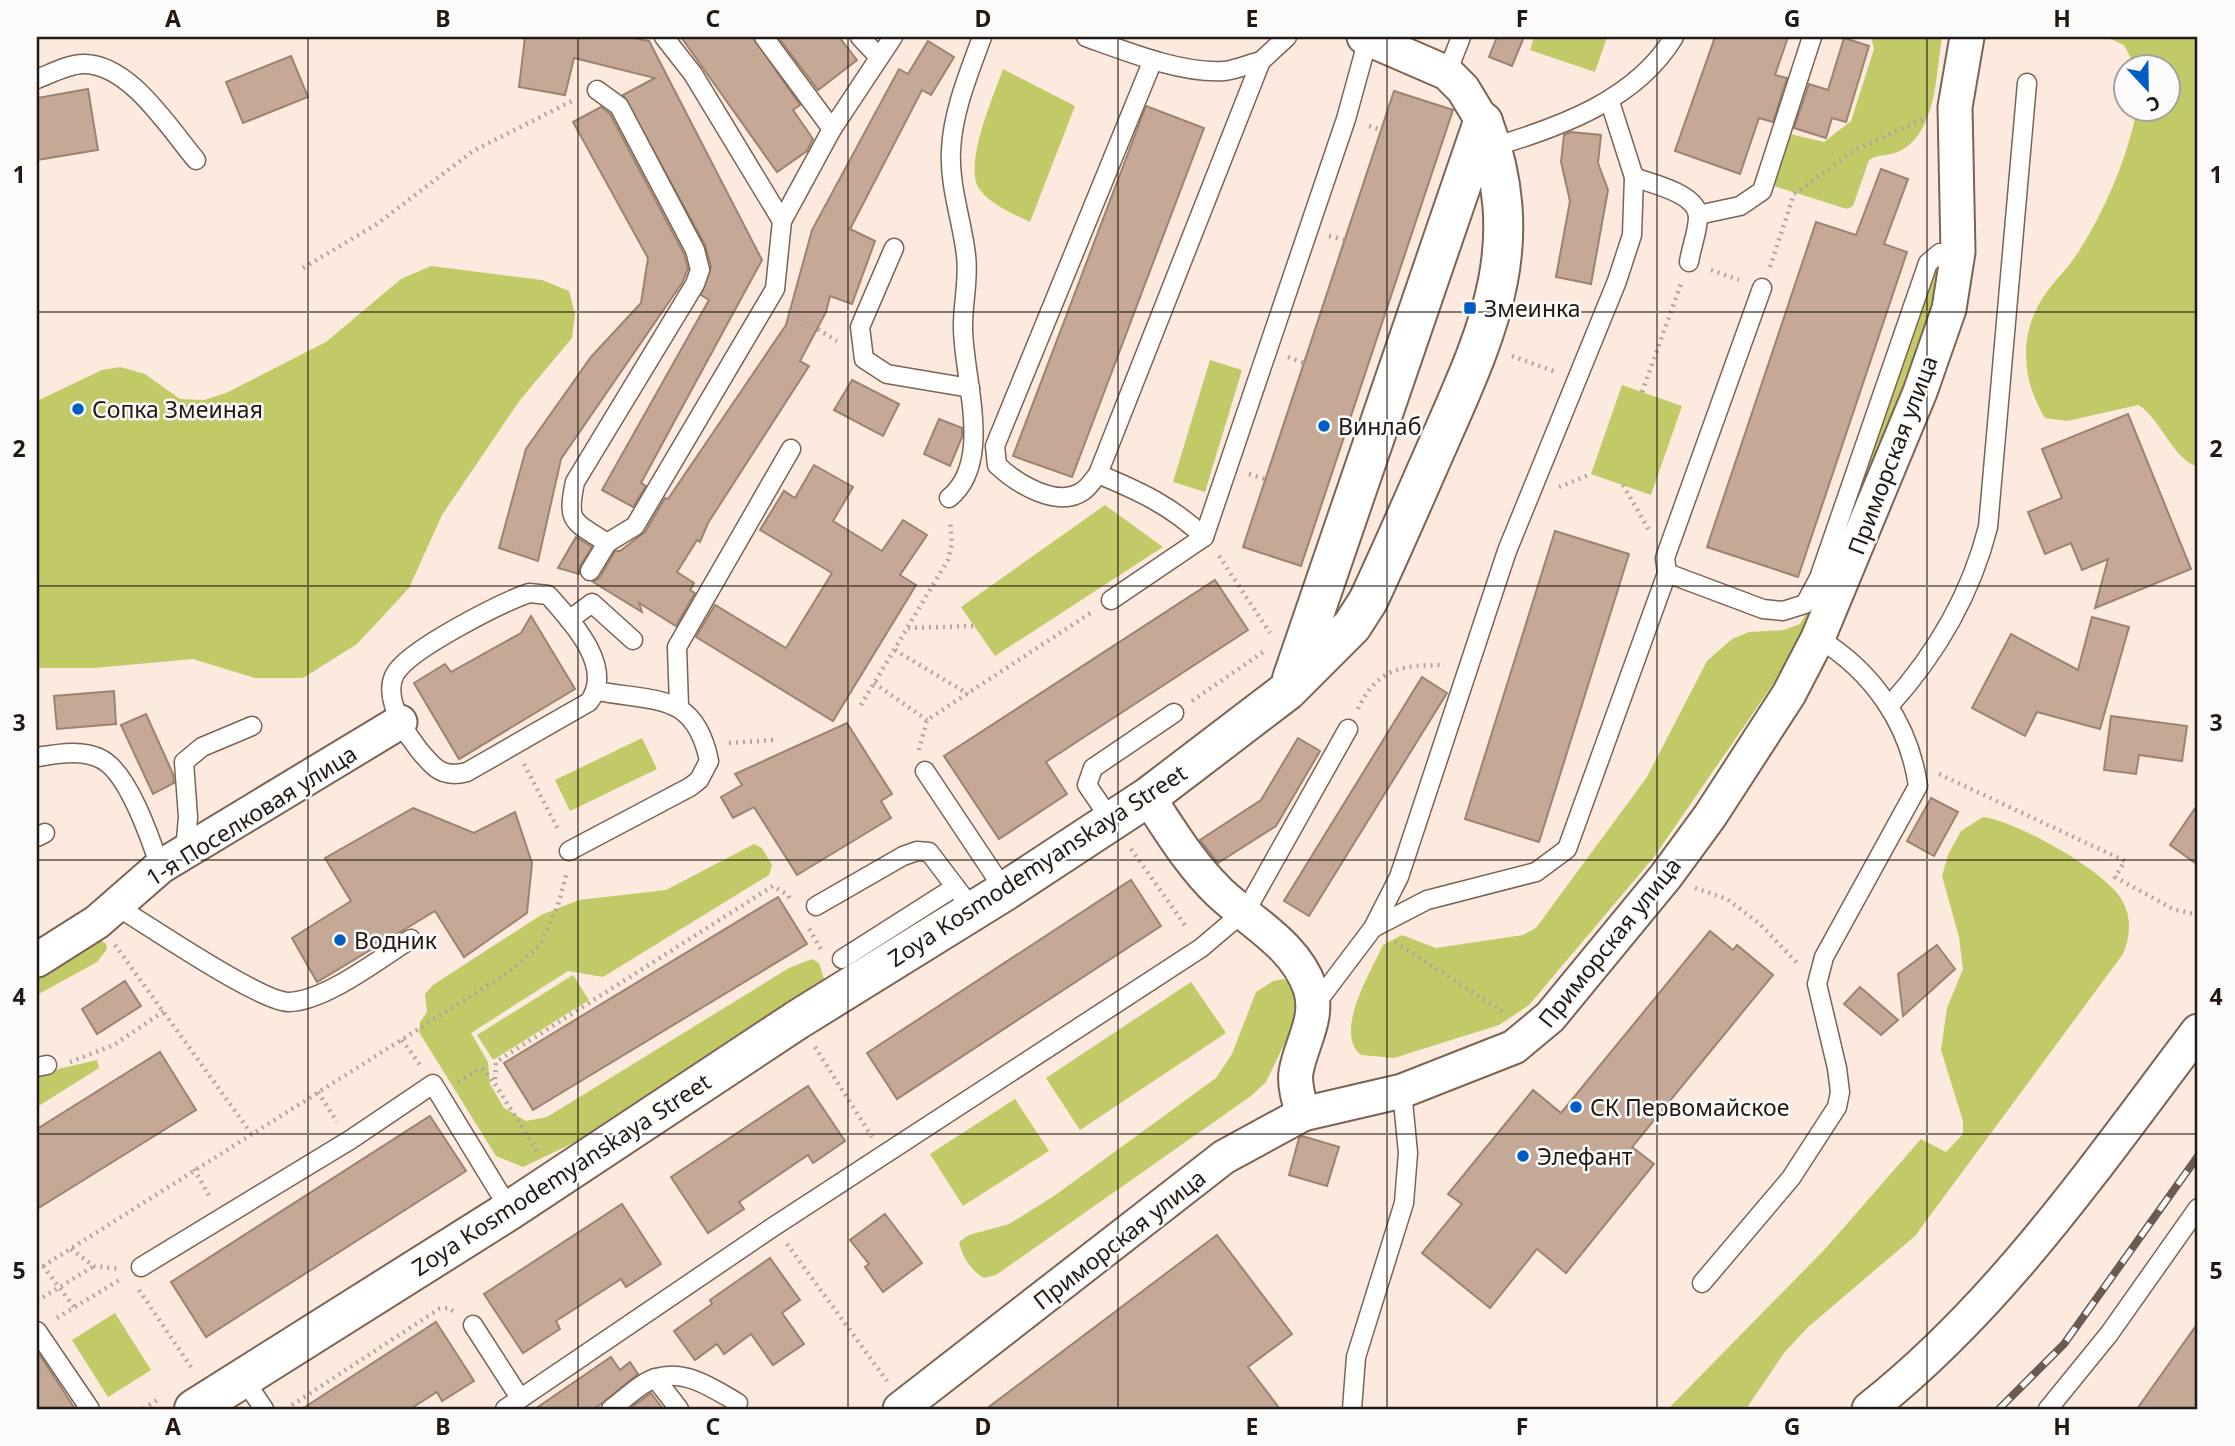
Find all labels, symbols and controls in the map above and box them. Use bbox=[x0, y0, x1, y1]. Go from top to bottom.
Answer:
text: A bbox=[165, 2, 181, 34]
text: B bbox=[435, 2, 451, 34]
text: C bbox=[706, 2, 721, 34]
text: D bbox=[975, 2, 991, 34]
text: E bbox=[1246, 2, 1258, 34]
text: F bbox=[1516, 2, 1528, 34]
text: G bbox=[1784, 2, 1800, 34]
text: H bbox=[2053, 2, 2071, 34]
north arrow bbox=[2112, 52, 2182, 122]
text: С bbox=[2143, 89, 2164, 118]
text: 1 bbox=[12, 158, 26, 190]
text: 1 bbox=[2209, 158, 2223, 190]
place label: Змеинка bbox=[1484, 292, 1581, 324]
marker: Змеинка bbox=[1462, 300, 1478, 316]
street label: Приморская улица bbox=[1839, 351, 1945, 559]
place label: Сопка Змеиная bbox=[92, 393, 263, 425]
marker: Сопка Змеиная bbox=[70, 401, 86, 417]
place label: Винлаб bbox=[1338, 410, 1421, 442]
marker: Винлаб bbox=[1316, 418, 1332, 434]
text: 2 bbox=[12, 432, 26, 464]
text: 2 bbox=[2209, 432, 2223, 464]
text: 3 bbox=[12, 706, 26, 738]
text: 3 bbox=[2209, 706, 2223, 738]
street label: 1-я Поселковая улица bbox=[139, 737, 363, 893]
street label: Zoya Kosmodemyanskaya Street bbox=[881, 756, 1193, 974]
street label: Приморская улица bbox=[1530, 850, 1688, 1034]
place label: Водник bbox=[354, 924, 438, 956]
marker: Водник bbox=[332, 932, 348, 948]
text: 4 bbox=[12, 980, 26, 1012]
text: 4 bbox=[2209, 980, 2223, 1012]
street label: Zoya Kosmodemyanskaya Street bbox=[405, 1065, 717, 1283]
place label: СК Первомайское bbox=[1590, 1091, 1789, 1123]
marker: СК Первомайское bbox=[1568, 1099, 1584, 1115]
place label: Элефант bbox=[1537, 1140, 1633, 1172]
marker: Элефант bbox=[1515, 1148, 1531, 1164]
street label: Приморская улица bbox=[1026, 1162, 1212, 1316]
text: 5 bbox=[12, 1254, 26, 1286]
text: 5 bbox=[2209, 1254, 2223, 1286]
text: A bbox=[165, 1410, 181, 1442]
text: B bbox=[435, 1410, 451, 1442]
text: C bbox=[706, 1410, 721, 1442]
text: D bbox=[975, 1410, 991, 1442]
text: E bbox=[1246, 1410, 1258, 1442]
text: F bbox=[1516, 1410, 1528, 1442]
text: G bbox=[1784, 1410, 1800, 1442]
text: H bbox=[2053, 1410, 2071, 1442]

